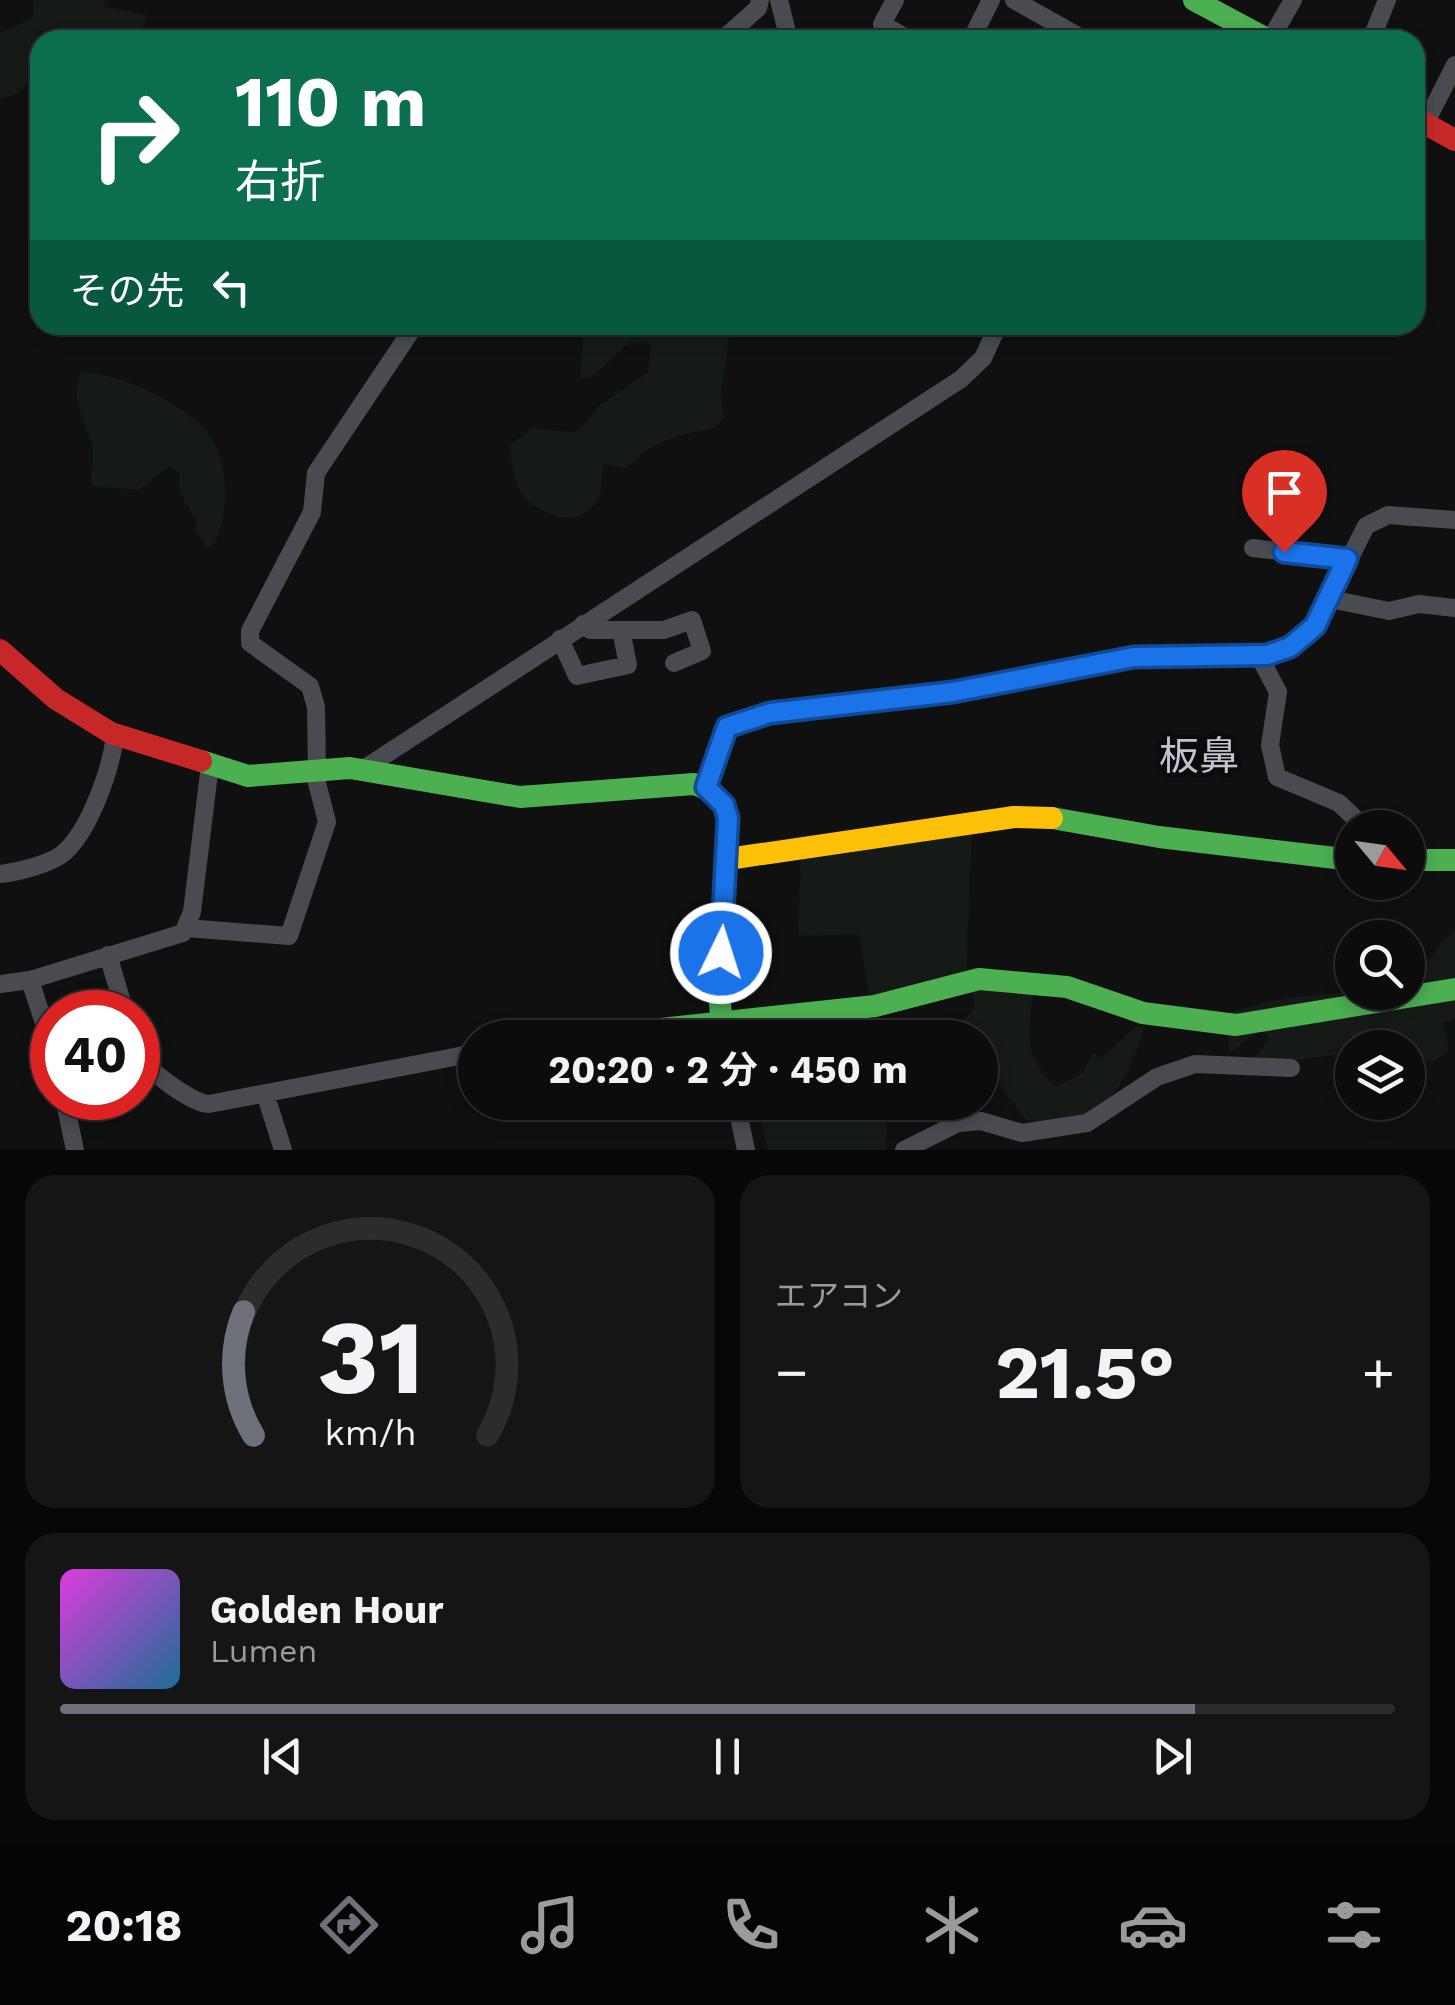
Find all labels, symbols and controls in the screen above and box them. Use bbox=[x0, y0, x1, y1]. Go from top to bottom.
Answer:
text: 110 m bbox=[235, 61, 426, 143]
icon: right bbox=[70, 70, 200, 200]
text: 右折 bbox=[235, 155, 325, 208]
icon: left bbox=[204, 260, 259, 315]
text: その先 bbox=[70, 269, 184, 313]
pin bbox=[1242, 450, 1327, 553]
icon: arrive bbox=[1257, 465, 1312, 520]
district label: 板鼻 bbox=[1159, 733, 1239, 780]
north arrow bbox=[1335, 810, 1425, 900]
map controls bbox=[1335, 810, 1425, 1120]
position arrow bbox=[669, 901, 773, 1005]
button: search bbox=[1335, 920, 1425, 1010]
speed limit sign: 40 bbox=[30, 990, 160, 1120]
button: layers bbox=[1335, 1030, 1425, 1120]
text: 20:20 · 2 分 · 450 m bbox=[548, 1048, 908, 1092]
text: エアコン bbox=[775, 1277, 903, 1315]
text: 31 bbox=[317, 1296, 423, 1418]
text: 21.5° bbox=[995, 1328, 1175, 1416]
text: − bbox=[775, 1340, 808, 1404]
text: + bbox=[1362, 1340, 1395, 1404]
text: km/h bbox=[324, 1412, 416, 1454]
text: Golden Hour bbox=[210, 1588, 444, 1632]
text: Lumen bbox=[210, 1632, 317, 1670]
icon: previous bbox=[255, 1729, 310, 1784]
icon: pause bbox=[700, 1729, 755, 1784]
icon: next bbox=[1145, 1729, 1200, 1784]
icon: directions bbox=[314, 1890, 384, 1960]
icon: music bbox=[515, 1890, 585, 1960]
icon: phone bbox=[716, 1890, 786, 1960]
icon: climate bbox=[917, 1890, 987, 1960]
icon: car bbox=[1118, 1890, 1188, 1960]
icon: filters bbox=[1319, 1890, 1389, 1960]
text: 20:18 bbox=[66, 1899, 183, 1952]

